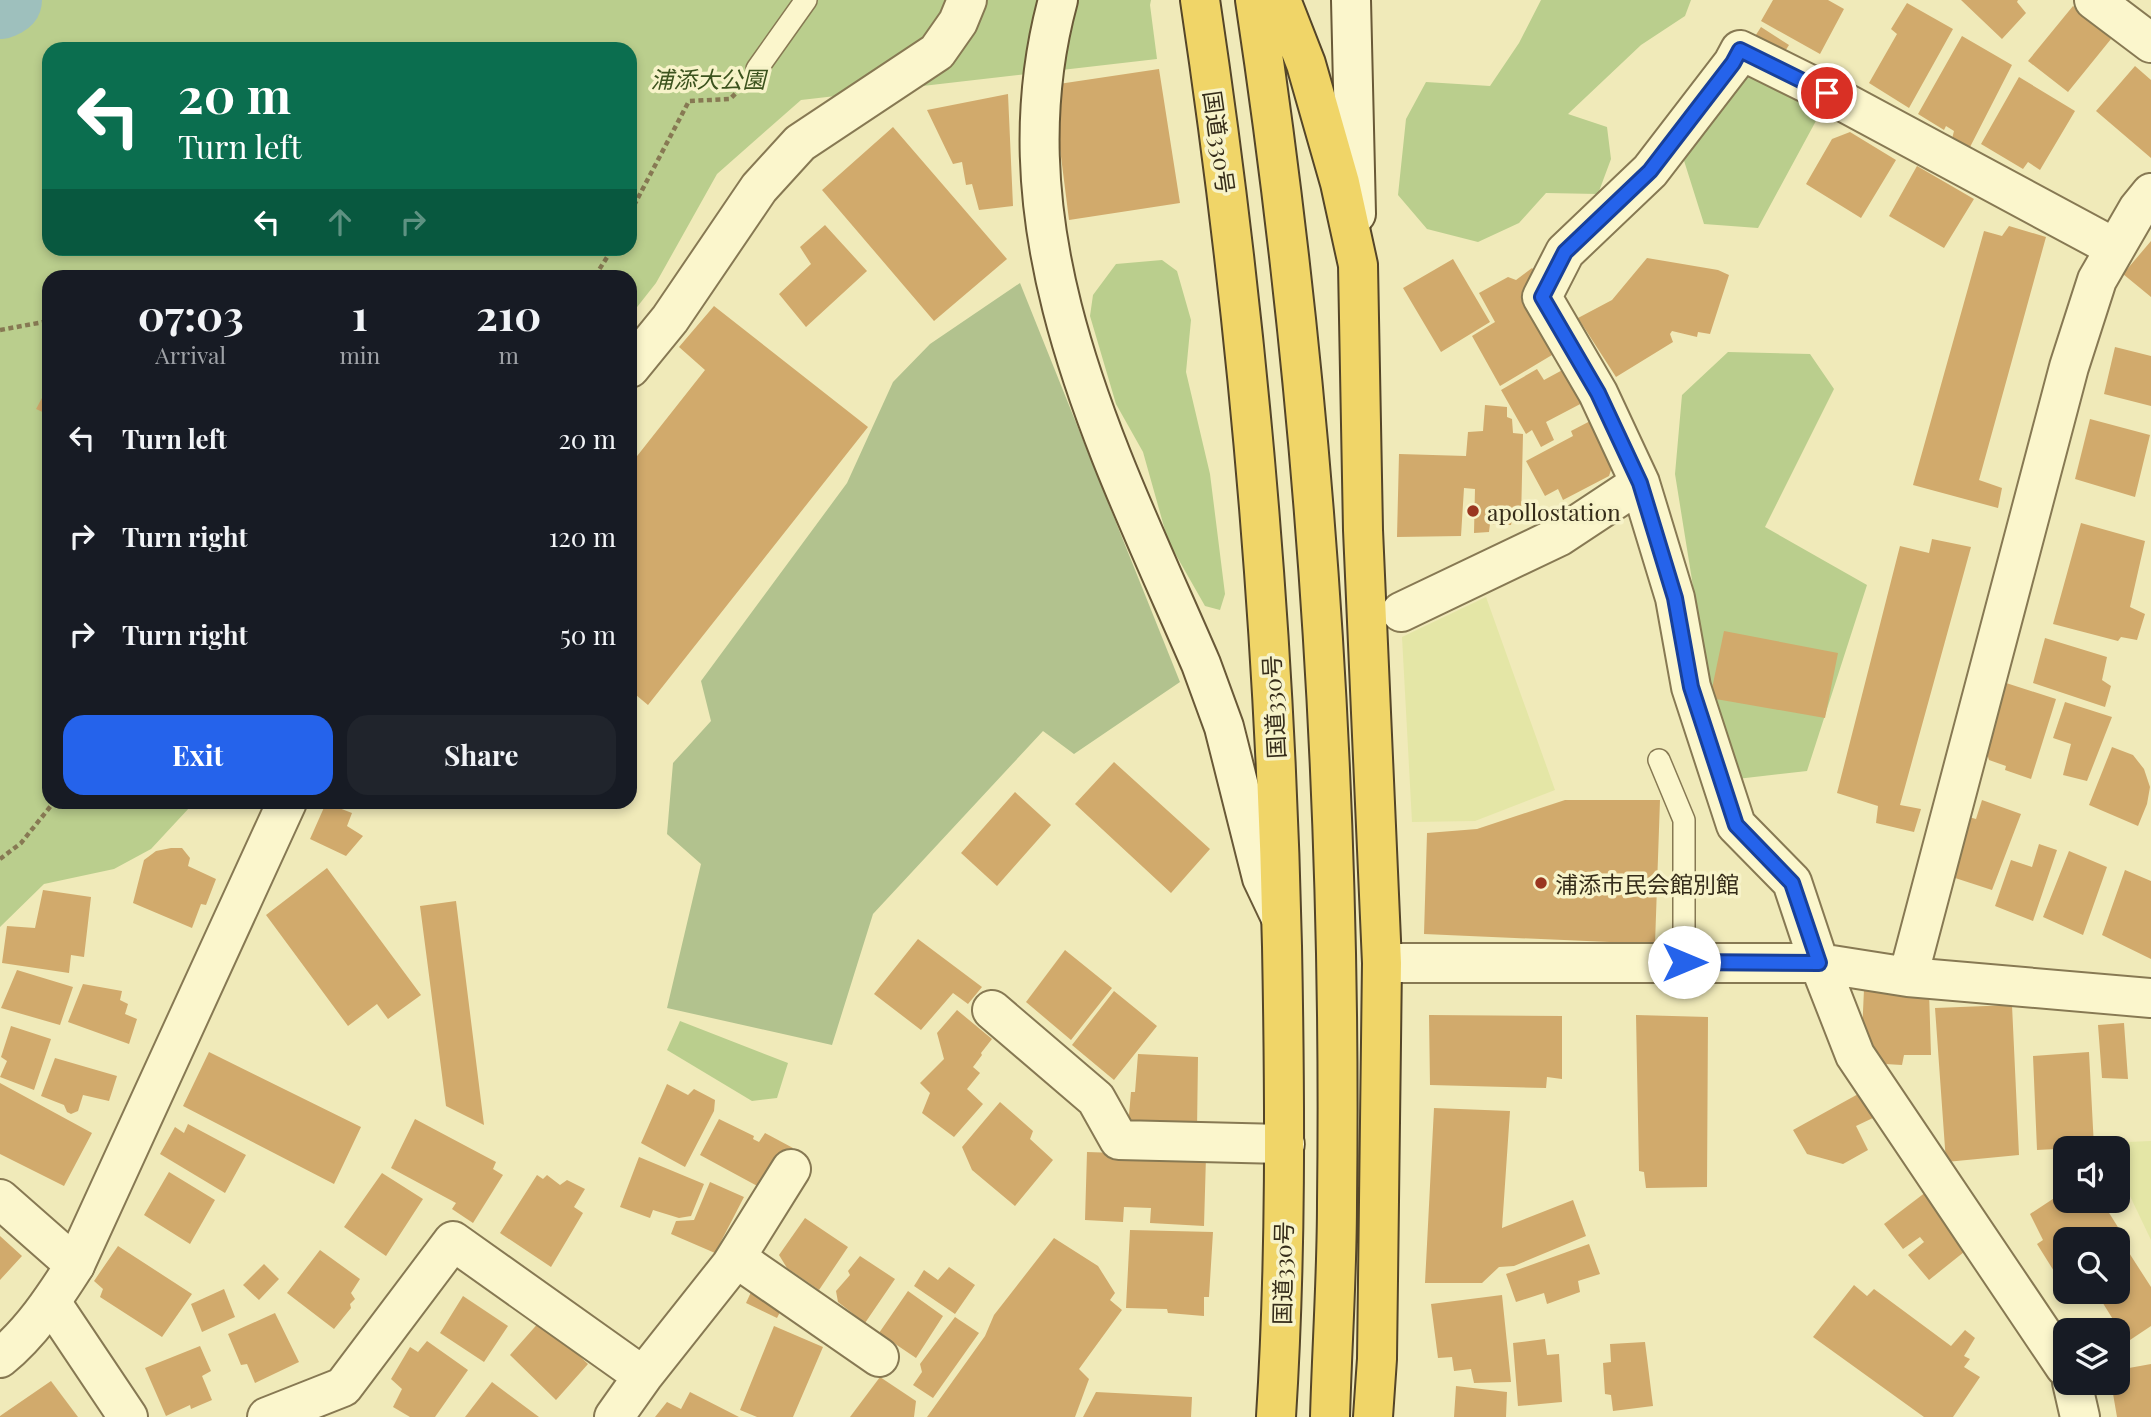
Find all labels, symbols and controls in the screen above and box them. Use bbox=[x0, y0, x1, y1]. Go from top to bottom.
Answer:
text: 20 m bbox=[178, 61, 291, 126]
park label: 浦添大公園 bbox=[651, 63, 769, 94]
pin bbox=[1797, 63, 1857, 123]
icon: left bbox=[63, 70, 154, 161]
icon: arrive bbox=[1808, 74, 1846, 112]
street label: 国道330号 bbox=[1197, 89, 1243, 195]
text: Turn left bbox=[178, 124, 302, 167]
icon: left bbox=[248, 203, 286, 241]
icon: ahead bbox=[321, 203, 359, 241]
icon: right bbox=[394, 203, 432, 241]
text: 07:03 bbox=[138, 286, 244, 342]
text: 1 bbox=[352, 286, 368, 342]
text: 210 bbox=[476, 286, 541, 342]
text: Arrival bbox=[155, 339, 226, 370]
text: min bbox=[339, 339, 380, 370]
text: m bbox=[498, 339, 519, 370]
icon: left bbox=[63, 419, 101, 457]
text: Turn left bbox=[122, 421, 227, 456]
text: 20 m bbox=[558, 421, 616, 456]
place label: apollostation bbox=[1487, 496, 1621, 527]
marker: apollostation bbox=[1465, 503, 1481, 519]
icon: right bbox=[63, 517, 101, 555]
text: Turn right bbox=[122, 519, 248, 554]
text: 120 m bbox=[549, 519, 616, 554]
icon: right bbox=[63, 615, 101, 653]
text: Turn right bbox=[122, 617, 248, 652]
text: 50 m bbox=[560, 617, 616, 652]
street label: 国道330号 bbox=[1255, 654, 1291, 760]
button: Exit bbox=[63, 715, 333, 795]
button: Share bbox=[347, 715, 616, 795]
place label: 浦添市民会館別館 bbox=[1555, 868, 1739, 899]
marker: 浦添市民会館別館 bbox=[1533, 875, 1549, 891]
position arrow bbox=[1647, 925, 1721, 999]
map controls bbox=[2053, 1136, 2130, 1395]
button: sound bbox=[2053, 1136, 2130, 1213]
street label: 国道330号 bbox=[1266, 1221, 1298, 1325]
button: search bbox=[2053, 1227, 2130, 1304]
button: layers bbox=[2053, 1318, 2130, 1395]

